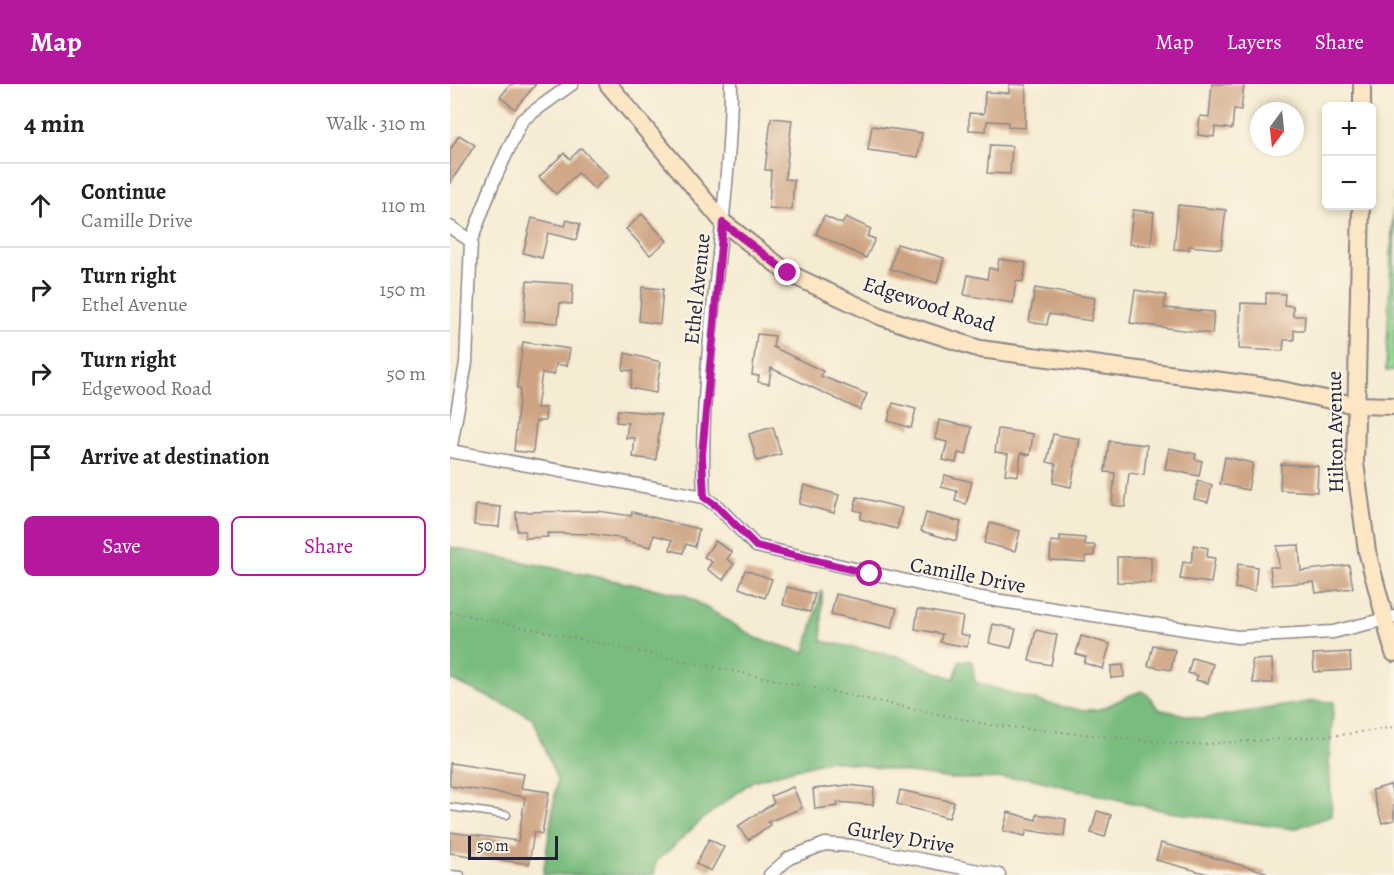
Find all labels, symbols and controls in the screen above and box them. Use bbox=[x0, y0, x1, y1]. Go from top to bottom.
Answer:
text: Map bbox=[30, 23, 82, 61]
text: Map bbox=[1155, 28, 1194, 56]
text: Layers bbox=[1227, 28, 1282, 56]
text: Share bbox=[1315, 28, 1364, 56]
north arrow bbox=[1250, 102, 1304, 156]
map controls bbox=[1322, 102, 1376, 210]
button: + bbox=[1322, 102, 1376, 156]
text: 4 min bbox=[24, 106, 85, 141]
text: Walk · 310 m bbox=[327, 110, 426, 137]
button: − bbox=[1322, 156, 1376, 210]
text: Continue bbox=[81, 177, 166, 207]
icon: ahead bbox=[24, 189, 57, 222]
text: 110 m bbox=[381, 192, 426, 219]
text: Camille Drive bbox=[81, 207, 193, 234]
street label: Ethel Avenue bbox=[677, 232, 717, 346]
route end bbox=[774, 259, 800, 285]
text: Turn right bbox=[81, 261, 177, 291]
street label: Edgewood Road bbox=[859, 269, 999, 339]
icon: right bbox=[24, 273, 57, 306]
text: 150 m bbox=[379, 276, 426, 303]
text: Ethel Avenue bbox=[81, 291, 187, 318]
text: Turn right bbox=[81, 345, 177, 375]
icon: right bbox=[24, 357, 57, 390]
text: 50 m bbox=[386, 360, 426, 387]
street label: Hilton Avenue bbox=[1320, 371, 1350, 493]
text: Edgewood Road bbox=[81, 375, 212, 402]
icon: arrive bbox=[24, 441, 57, 474]
text: Arrive at destination bbox=[81, 442, 270, 472]
button: Save bbox=[24, 516, 219, 576]
button: Share bbox=[231, 516, 426, 576]
street label: Camille Drive bbox=[908, 550, 1028, 600]
route start bbox=[856, 560, 882, 586]
street label: Gurley Drive bbox=[845, 814, 957, 860]
scale bar bbox=[468, 833, 558, 860]
text: 50 m bbox=[477, 835, 509, 857]

